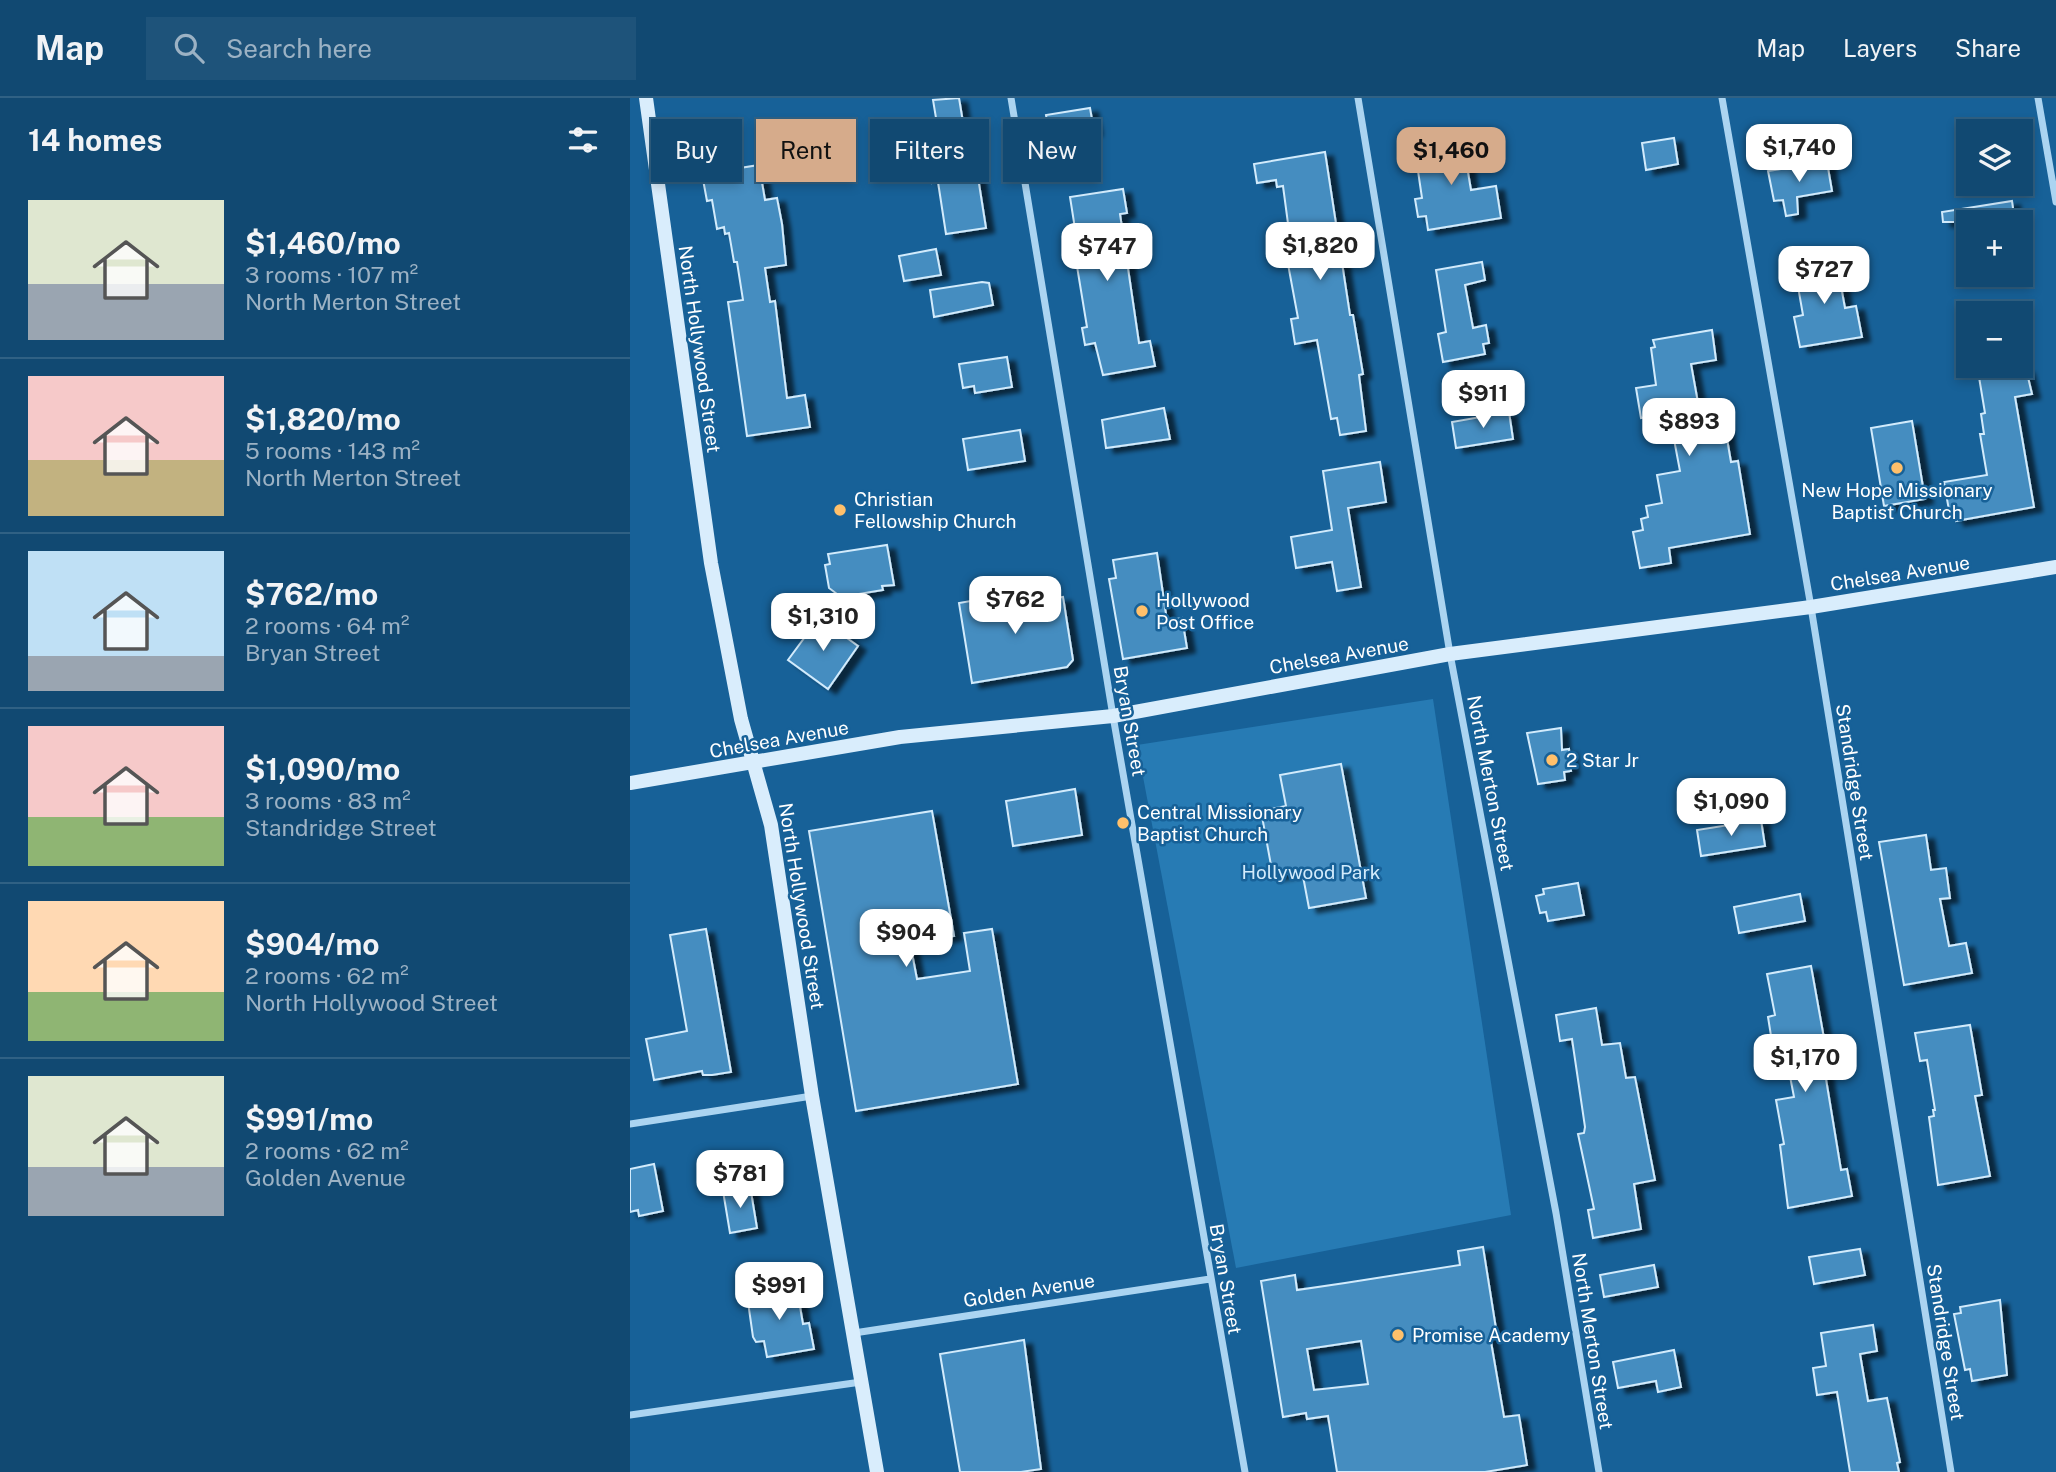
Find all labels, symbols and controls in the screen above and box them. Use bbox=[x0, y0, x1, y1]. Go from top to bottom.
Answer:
search box bbox=[146, 17, 636, 80]
text: Map bbox=[35, 29, 104, 67]
icon: search bbox=[170, 29, 208, 67]
text: Search here bbox=[226, 33, 372, 64]
text: Map bbox=[1756, 34, 1805, 62]
text: Layers bbox=[1843, 34, 1917, 62]
text: Share bbox=[1955, 34, 2021, 62]
chip: Buy bbox=[651, 119, 742, 182]
chip: Rent bbox=[756, 119, 856, 182]
chip: Filters bbox=[870, 119, 989, 182]
chip: New bbox=[1003, 119, 1101, 182]
map controls bbox=[1956, 119, 2033, 378]
button: layers bbox=[1956, 119, 2033, 196]
icon: filters bbox=[564, 121, 602, 159]
text: 14 homes bbox=[28, 122, 162, 158]
pin: $1,740 bbox=[1742, 125, 1856, 184]
pin: $1,460 bbox=[1394, 127, 1508, 187]
text: $1,740 bbox=[1762, 133, 1836, 160]
text: $1,460 bbox=[1413, 136, 1489, 163]
button: + bbox=[1956, 210, 2033, 287]
pin: $1,820 bbox=[1263, 222, 1377, 282]
pin: $747 bbox=[1066, 223, 1148, 283]
text: $1,460/mo bbox=[245, 225, 401, 261]
icon: home bbox=[84, 228, 168, 312]
text: $1,820 bbox=[1282, 231, 1358, 258]
text: $747 bbox=[1077, 232, 1137, 259]
street label: North Hollywood Street bbox=[675, 244, 725, 454]
pin: $727 bbox=[1783, 246, 1865, 306]
text: $727 bbox=[1794, 255, 1854, 282]
text: 3 rooms · 107 m² bbox=[245, 261, 418, 288]
text: North Merton Street bbox=[245, 288, 461, 315]
button: − bbox=[1956, 301, 2033, 378]
pin: $911 bbox=[1442, 370, 1524, 430]
text: $911 bbox=[1458, 379, 1508, 406]
pin: $893 bbox=[1648, 398, 1730, 458]
text: $1,820/mo bbox=[245, 401, 401, 437]
icon: home bbox=[84, 404, 168, 488]
text: $893 bbox=[1658, 407, 1720, 434]
text: 5 rooms · 143 m² bbox=[245, 437, 420, 464]
marker: New Hope Missionary Baptist Church bbox=[1889, 460, 1905, 476]
text: North Merton Street bbox=[245, 464, 461, 491]
place label: New Hope Missionary Baptist Church bbox=[1801, 479, 1993, 523]
place label: Christian Fellowship Church bbox=[854, 488, 1017, 532]
marker: Christian Fellowship Church bbox=[832, 502, 848, 518]
street label: Chelsea Avenue bbox=[1829, 551, 1971, 595]
text: $762/mo bbox=[245, 576, 378, 612]
pin: $762 bbox=[974, 576, 1056, 636]
icon: home bbox=[84, 579, 168, 663]
text: $762 bbox=[985, 585, 1045, 612]
place label: Hollywood Post Office bbox=[1156, 589, 1254, 633]
pin: $1,310 bbox=[766, 594, 880, 653]
text: $1,310 bbox=[787, 602, 859, 629]
marker: Hollywood Post Office bbox=[1134, 603, 1150, 619]
text: 2 rooms · 64 m² bbox=[245, 612, 409, 639]
street label: Chelsea Avenue bbox=[1268, 632, 1410, 678]
text: Bryan Street bbox=[245, 639, 381, 666]
street label: Bryan Street bbox=[1109, 664, 1151, 778]
street label: North Merton Street bbox=[1463, 693, 1519, 873]
street label: Standridge Street bbox=[1832, 702, 1878, 862]
street label: Chelsea Avenue bbox=[708, 716, 850, 762]
place label: 2 Star Jr bbox=[1566, 749, 1639, 771]
text: $1,090/mo bbox=[245, 751, 400, 787]
marker: 2 Star Jr bbox=[1544, 752, 1560, 768]
icon: home bbox=[84, 754, 168, 838]
pin: $1,090 bbox=[1674, 778, 1788, 838]
text: 3 rooms · 83 m² bbox=[245, 787, 411, 814]
text: $1,090 bbox=[1693, 787, 1769, 814]
street label: North Hollywood Street bbox=[775, 801, 829, 1011]
place label: Central Missionary Baptist Church bbox=[1137, 801, 1302, 845]
text: Standridge Street bbox=[245, 814, 437, 841]
marker: Central Missionary Baptist Church bbox=[1115, 815, 1131, 831]
park label: Hollywood Park bbox=[1242, 861, 1381, 883]
pin: $904 bbox=[865, 910, 947, 969]
text: $904 bbox=[876, 918, 936, 945]
text: $904/mo bbox=[245, 926, 380, 962]
icon: home bbox=[84, 929, 168, 1013]
text: 2 rooms · 62 m² bbox=[245, 962, 409, 989]
text: North Hollywood Street bbox=[245, 989, 498, 1016]
pin: $1,170 bbox=[1748, 1034, 1862, 1094]
text: $1,170 bbox=[1770, 1043, 1840, 1070]
text: $991/mo bbox=[245, 1101, 373, 1137]
icon: home bbox=[84, 1104, 168, 1188]
text: 2 rooms · 62 m² bbox=[245, 1137, 409, 1164]
pin: $781 bbox=[699, 1150, 781, 1210]
text: $781 bbox=[712, 1159, 768, 1186]
text: Golden Avenue bbox=[245, 1164, 406, 1191]
street label: Bryan Street bbox=[1205, 1222, 1247, 1336]
street label: North Merton Street bbox=[1568, 1251, 1618, 1431]
pin: $991 bbox=[738, 1262, 820, 1322]
street label: Standridge Street bbox=[1923, 1262, 1969, 1422]
street label: Golden Avenue bbox=[962, 1269, 1096, 1311]
text: $991 bbox=[751, 1271, 807, 1298]
place label: Promise Academy bbox=[1412, 1324, 1570, 1346]
marker: Promise Academy bbox=[1390, 1327, 1406, 1343]

